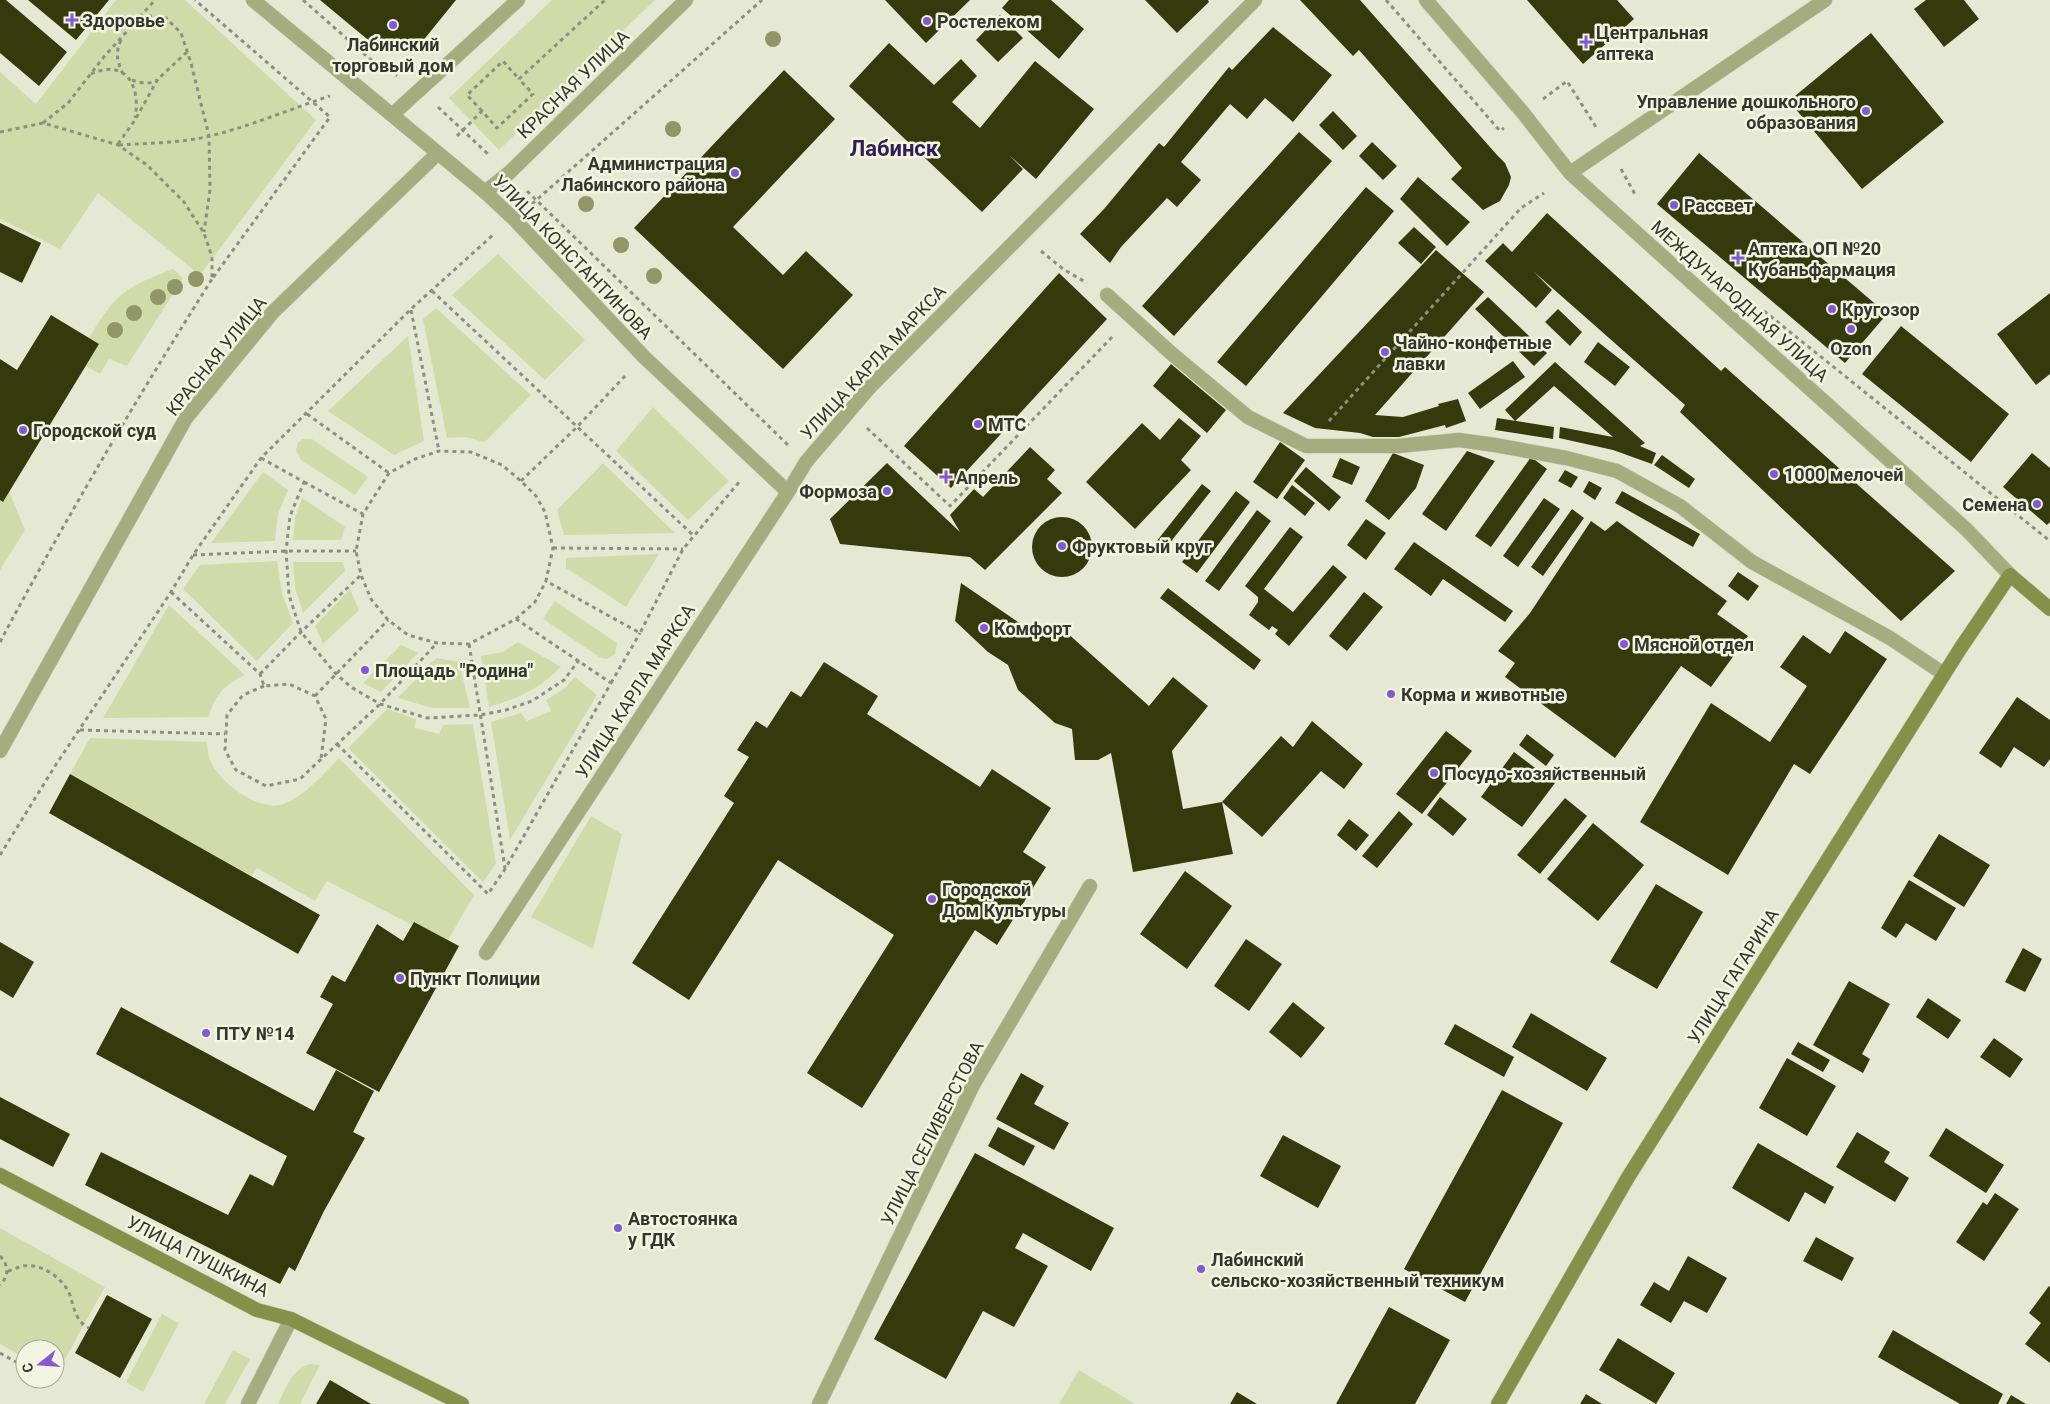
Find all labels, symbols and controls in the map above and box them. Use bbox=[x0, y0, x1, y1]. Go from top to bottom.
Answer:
place label: Здоровье bbox=[82, 10, 165, 31]
place label: Ростелеком bbox=[937, 11, 1040, 32]
marker: Здоровье bbox=[66, 14, 78, 26]
marker: Ростелеком bbox=[921, 15, 933, 27]
marker: Лабинский торговый дом bbox=[387, 19, 399, 31]
place label: Центральная аптека bbox=[1596, 22, 1709, 64]
street label: КРАСНАЯ УЛИЦА bbox=[513, 25, 633, 143]
place label: Лабинский торговый дом bbox=[332, 34, 454, 76]
marker: Центральная аптека bbox=[1580, 36, 1592, 48]
place label: Управление дошкольного образования bbox=[1636, 91, 1856, 133]
marker: Управление дошкольного образования bbox=[1860, 105, 1872, 117]
district label: Лабинск bbox=[850, 136, 939, 161]
place label: Администрация Лабинского района bbox=[561, 153, 725, 195]
marker: Администрация Лабинского района bbox=[729, 167, 741, 179]
street label: УЛИЦА КОНСТАНТИНОВА bbox=[489, 171, 657, 344]
place label: Рассвет bbox=[1684, 195, 1753, 216]
marker: Рассвет bbox=[1668, 199, 1680, 211]
street label: МЕЖДУНАРОДНАЯ УЛИЦА bbox=[1647, 216, 1833, 386]
place label: Аптека ОП №20 Кубаньфармация bbox=[1748, 238, 1896, 280]
marker: Аптека ОП №20 Кубаньфармация bbox=[1732, 252, 1744, 264]
street label: УЛИЦА КАРЛА МАРКСА bbox=[796, 280, 950, 443]
street label: КРАСНАЯ УЛИЦА bbox=[162, 292, 271, 420]
place label: Кругозор bbox=[1842, 299, 1920, 320]
marker: Кругозор bbox=[1826, 303, 1838, 315]
marker: Ozon bbox=[1845, 323, 1857, 335]
place label: Чайно-конфетные лавки bbox=[1395, 332, 1552, 374]
place label: Ozon bbox=[1830, 338, 1872, 359]
marker: Чайно-конфетные лавки bbox=[1379, 346, 1391, 358]
place label: МТС bbox=[988, 414, 1026, 435]
marker: МТС bbox=[972, 418, 984, 430]
place label: Городской суд bbox=[33, 420, 157, 441]
marker: Городской суд bbox=[17, 424, 29, 436]
place label: 1000 мелочей bbox=[1784, 464, 1903, 485]
place label: Апрель bbox=[956, 467, 1018, 488]
marker: 1000 мелочей bbox=[1768, 468, 1780, 480]
marker: Апрель bbox=[940, 471, 952, 483]
place label: Формоза bbox=[799, 481, 877, 502]
marker: Формоза bbox=[881, 485, 893, 497]
place label: Семена bbox=[1962, 494, 2027, 515]
marker: Семена bbox=[2031, 498, 2043, 510]
place label: Фруктовый круг bbox=[1072, 536, 1212, 557]
marker: Фруктовый круг bbox=[1056, 540, 1068, 552]
street label: УЛИЦА КАРЛА МАРКСА bbox=[571, 600, 699, 782]
place label: Комфорт bbox=[994, 618, 1071, 639]
marker: Комфорт bbox=[978, 622, 990, 634]
place label: Мясной отдел bbox=[1634, 634, 1754, 655]
marker: Мясной отдел bbox=[1618, 638, 1630, 650]
place label: Площадь "Родина" bbox=[375, 660, 533, 681]
marker: Площадь "Родина" bbox=[359, 664, 371, 676]
place label: Корма и животные bbox=[1401, 684, 1565, 705]
marker: Корма и животные bbox=[1385, 688, 1397, 700]
place label: Посудо-хозяйственный bbox=[1444, 763, 1646, 784]
marker: Посудо-хозяйственный bbox=[1428, 767, 1440, 779]
place label: Городской Дом Культуры bbox=[942, 879, 1066, 921]
marker: Городской Дом Культуры bbox=[926, 893, 938, 905]
street label: УЛИЦА ГАГАРИНА bbox=[1683, 904, 1783, 1047]
place label: Пункт Полиции bbox=[410, 968, 540, 989]
marker: Пункт Полиции bbox=[394, 972, 406, 984]
place label: ПТУ №14 bbox=[216, 1023, 295, 1044]
marker: ПТУ №14 bbox=[200, 1027, 212, 1039]
street label: УЛИЦА СЕЛИВЕРСТОВА bbox=[876, 1037, 988, 1228]
place label: Автостоянка у ГДК bbox=[628, 1208, 738, 1250]
street label: УЛИЦА ПУШКИНА bbox=[124, 1211, 273, 1301]
marker: Автостоянка у ГДК bbox=[612, 1222, 624, 1234]
place label: Лабинский сельско-хозяйственный техникум bbox=[1211, 1249, 1504, 1291]
marker: Лабинский сельско-хозяйственный техникум bbox=[1195, 1263, 1207, 1275]
north arrow bbox=[15, 1339, 65, 1389]
text: С bbox=[19, 1361, 37, 1375]

